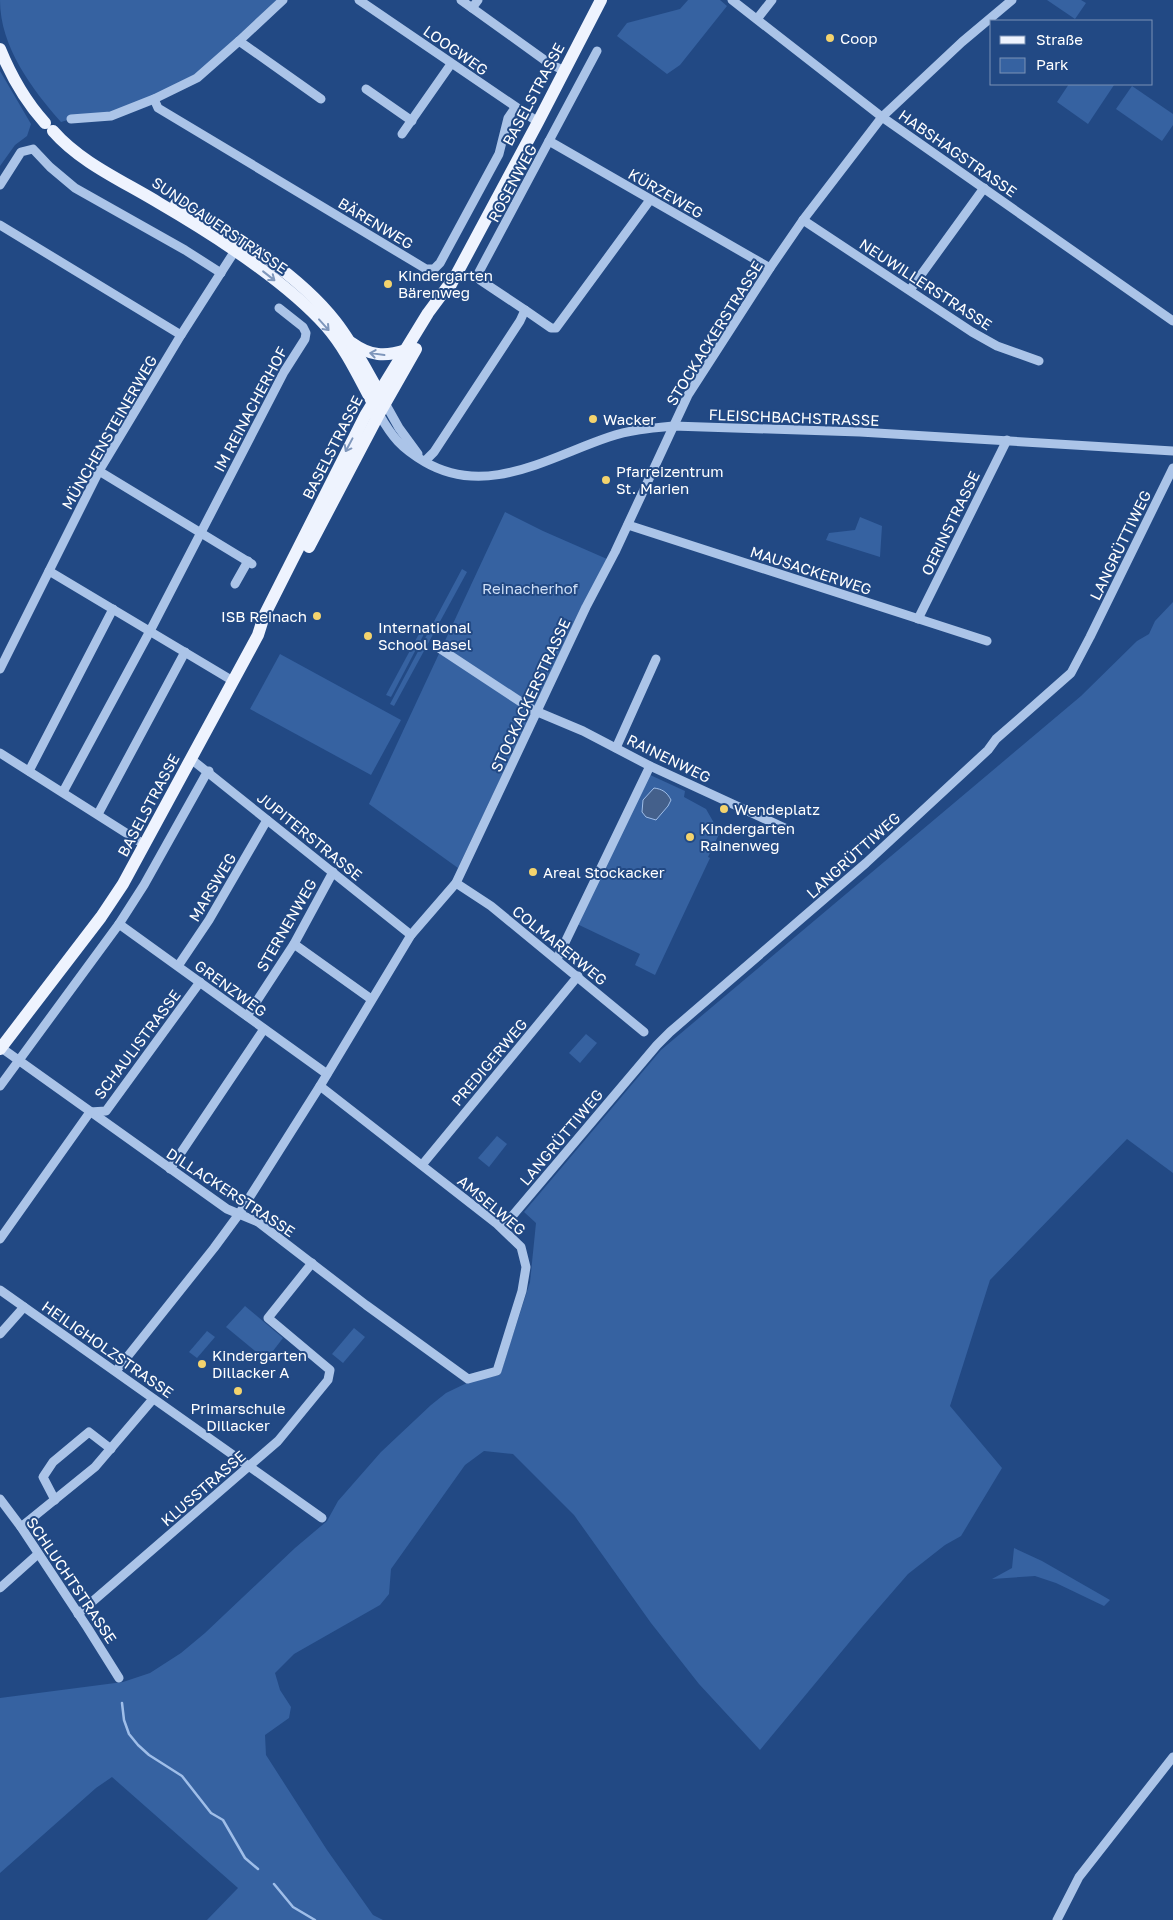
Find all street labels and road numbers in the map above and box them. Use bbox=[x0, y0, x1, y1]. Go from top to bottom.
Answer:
street label: LOOGWEG bbox=[420, 21, 492, 79]
street label: BASELSTRASSE bbox=[498, 40, 568, 148]
street label: HABSHAGSTRASSE bbox=[895, 105, 1021, 201]
street label: ROSENWEG bbox=[484, 141, 540, 225]
street label: KÜRZEWEG bbox=[625, 164, 707, 222]
street label: SUNDGAUERSTRASSE bbox=[149, 173, 291, 277]
street label: BÄRENWEG bbox=[335, 193, 417, 253]
street label: NEUWILLERSTRASSE bbox=[856, 234, 996, 334]
street label: STOCKACKERSTRASSE bbox=[662, 257, 766, 409]
street label: IM REINACHERHOF bbox=[209, 343, 291, 475]
street label: MÜNCHENSTEINERWEG bbox=[58, 352, 160, 512]
street label: BASELSTRASSE bbox=[298, 392, 366, 502]
street label: FLEISCHBACHSTRASSE bbox=[708, 405, 880, 429]
street label: OERINSTRASSE bbox=[917, 468, 983, 578]
street label: LANGRÜTTIWEG bbox=[1086, 487, 1154, 603]
street label: MAUSACKERWEG bbox=[748, 542, 874, 598]
street label: STOCKACKERSTRASSE bbox=[486, 615, 574, 775]
street label: RAINENWEG bbox=[624, 730, 714, 786]
street label: BASELSTRASSE bbox=[113, 751, 183, 859]
street label: JUPITERSTRASSE bbox=[254, 788, 366, 884]
street label: LANGRÜTTIWEG bbox=[802, 808, 904, 902]
street label: MARSWEG bbox=[185, 850, 239, 924]
street label: STERNENWEG bbox=[252, 875, 320, 975]
street label: COLMARERWEG bbox=[509, 901, 611, 989]
street label: GRENZWEG bbox=[192, 956, 270, 1020]
street label: SCHAULISTRASSE bbox=[90, 986, 184, 1102]
street label: PREDIGERWEG bbox=[447, 1015, 531, 1109]
street label: LANGRÜTTIWEG bbox=[516, 1085, 606, 1189]
street label: DILLACKERSTRASSE bbox=[163, 1144, 299, 1240]
street label: AMSELWEG bbox=[454, 1171, 530, 1239]
street label: HEILIGHOLZSTRASSE bbox=[39, 1297, 177, 1401]
street label: KLUSSTRASSE bbox=[157, 1446, 249, 1530]
street label: SCHLUCHTSTRASSE bbox=[23, 1514, 121, 1646]

